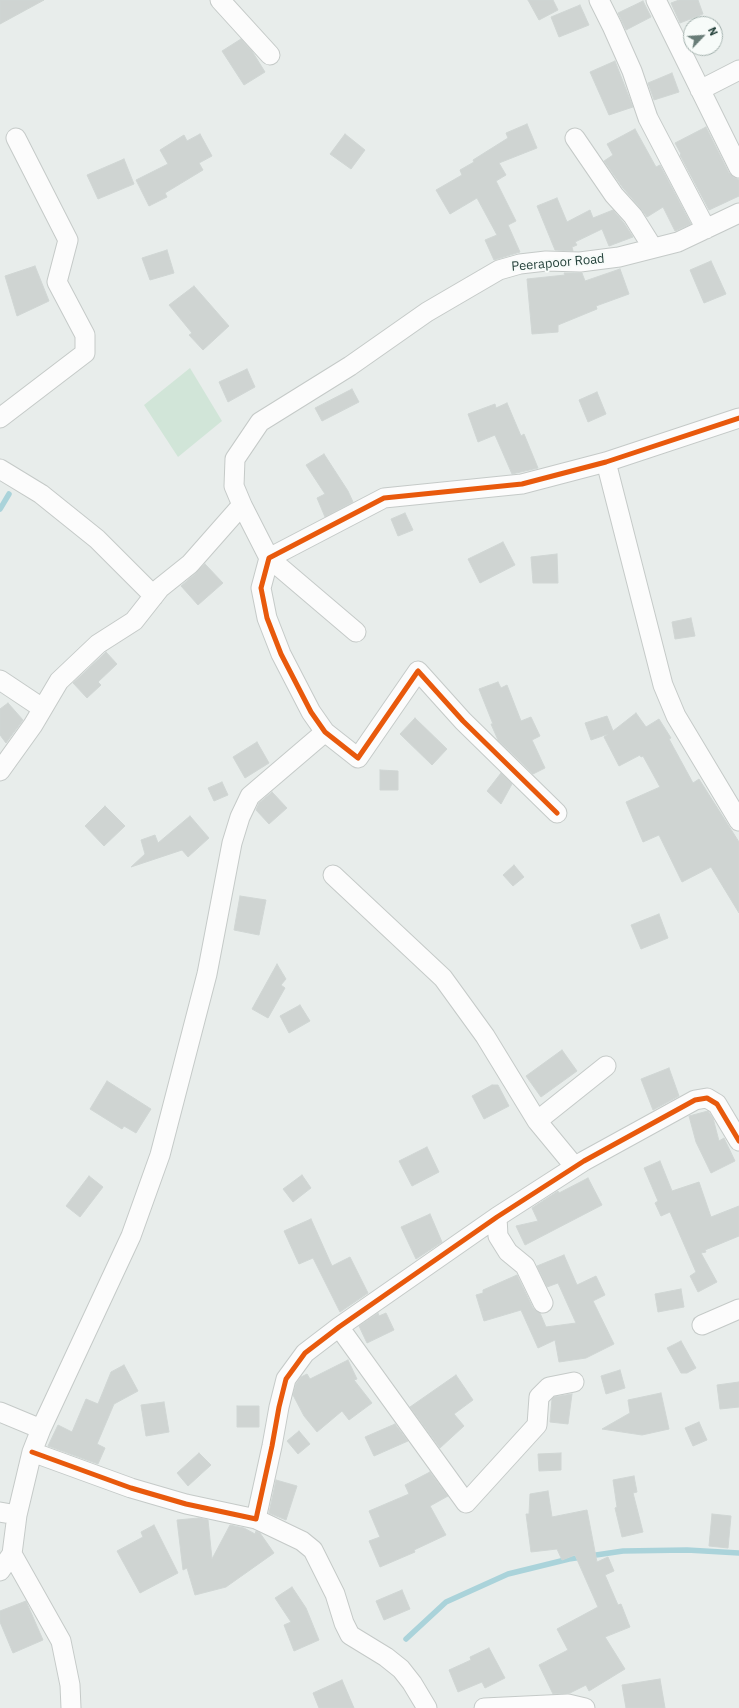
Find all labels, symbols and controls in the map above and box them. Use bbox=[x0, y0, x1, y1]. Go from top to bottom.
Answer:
north arrow bbox=[683, 16, 723, 56]
text: N bbox=[705, 25, 721, 38]
street label: Peerapoor Road bbox=[511, 251, 605, 275]

